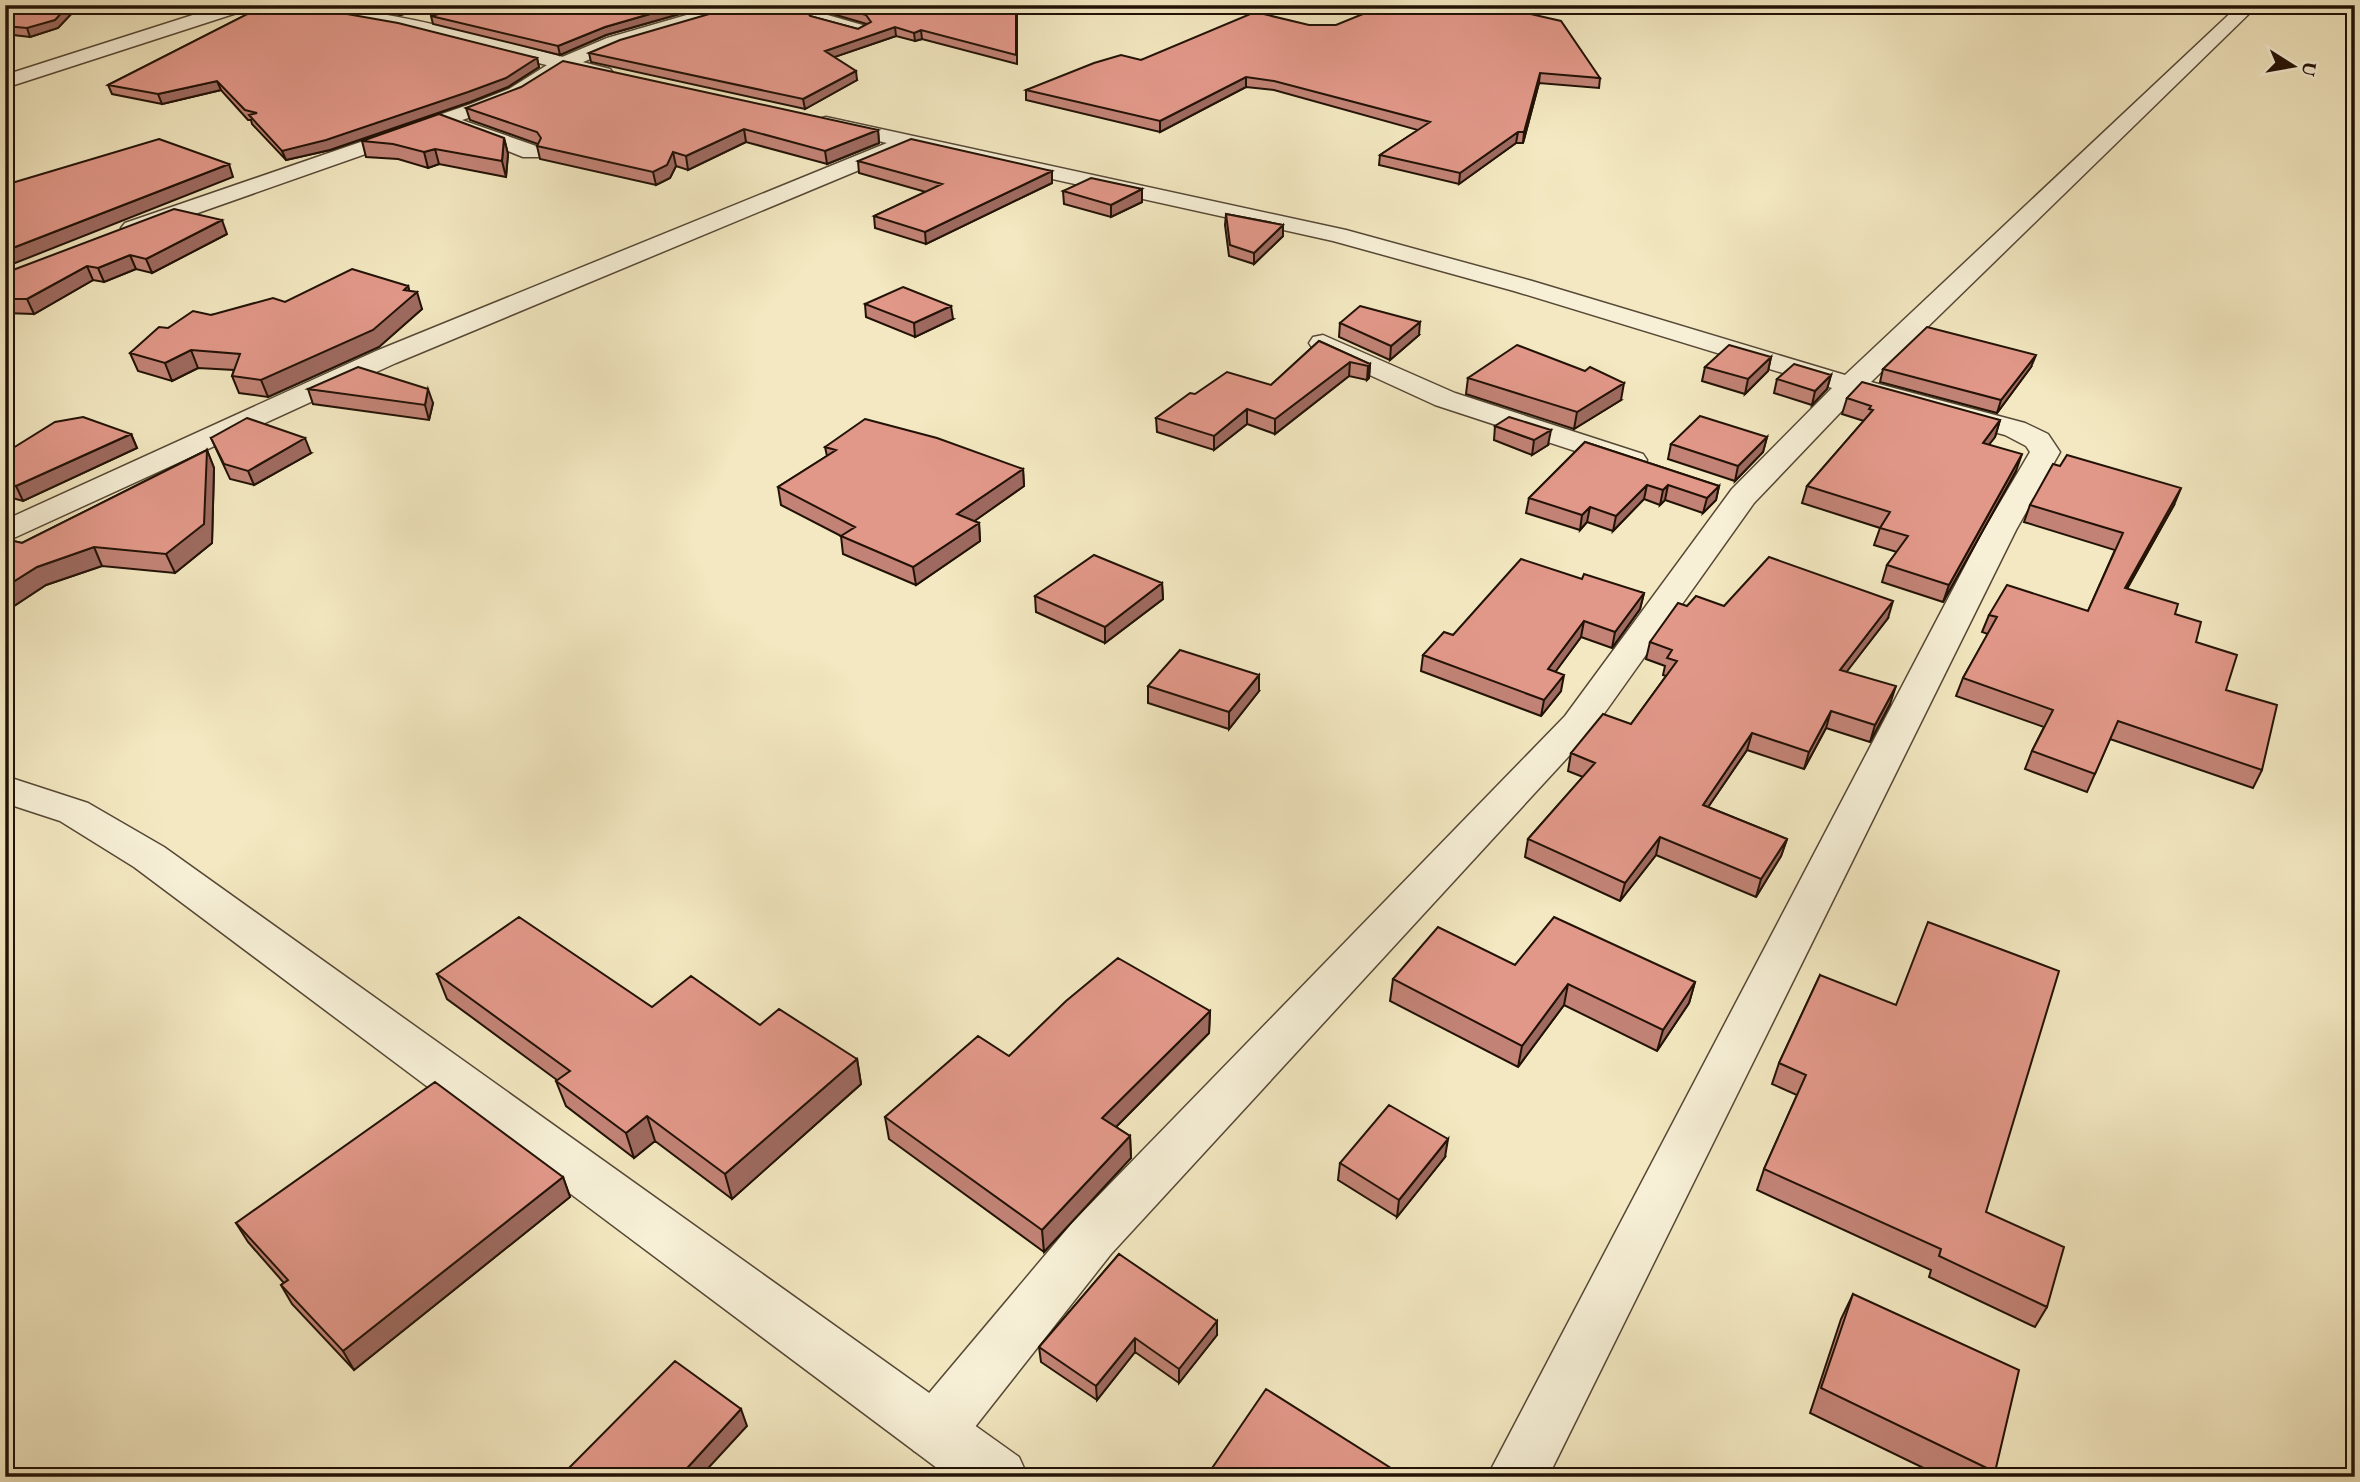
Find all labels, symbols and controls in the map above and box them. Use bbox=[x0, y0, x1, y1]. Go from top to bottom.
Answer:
north arrow bbox=[2258, 32, 2328, 102]
text: U bbox=[2296, 60, 2323, 78]

